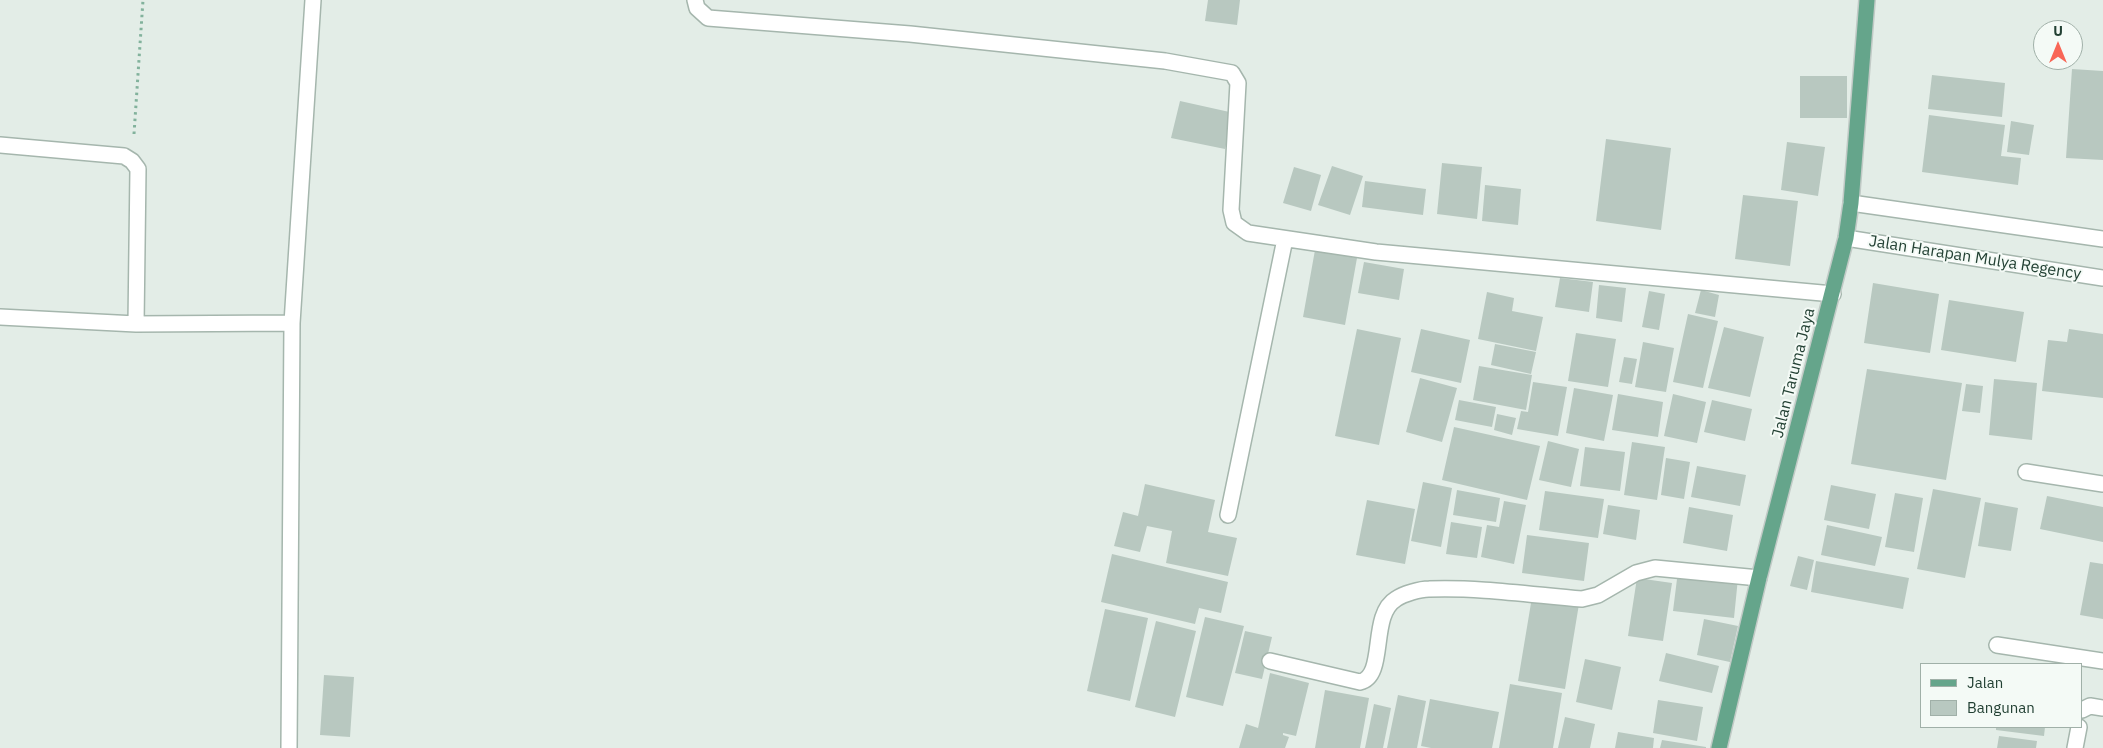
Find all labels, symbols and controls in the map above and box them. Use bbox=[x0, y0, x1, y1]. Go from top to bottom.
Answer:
north arrow bbox=[2033, 20, 2083, 70]
text: U bbox=[2053, 22, 2063, 40]
street label: Jalan Harapan Mulya Regency bbox=[1867, 232, 2083, 284]
street label: Jalan Taruma Jaya bbox=[1769, 306, 1819, 440]
legend bbox=[1920, 663, 2083, 728]
text: Jalan bbox=[1967, 673, 2003, 692]
text: Bangunan bbox=[1967, 698, 2035, 717]

